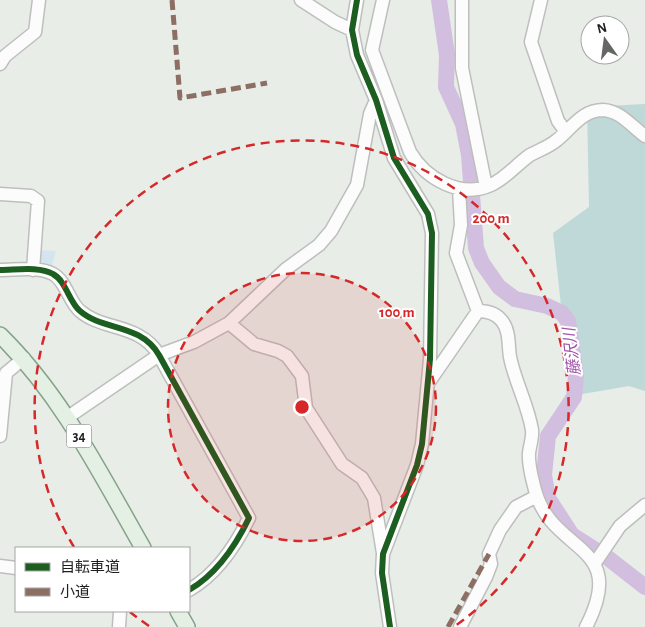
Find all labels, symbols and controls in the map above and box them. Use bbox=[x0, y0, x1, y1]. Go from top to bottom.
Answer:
north arrow bbox=[580, 15, 630, 65]
text: N bbox=[596, 20, 609, 36]
text: 200 m bbox=[472, 211, 510, 226]
text: 100 m bbox=[379, 305, 415, 320]
water label: 藤沢川 bbox=[560, 325, 583, 377]
centre of rings bbox=[293, 398, 311, 416]
road number: 34 bbox=[66, 424, 92, 448]
legend bbox=[15, 547, 190, 612]
text: 自転車道 bbox=[60, 559, 120, 575]
text: 小道 bbox=[60, 584, 90, 600]

